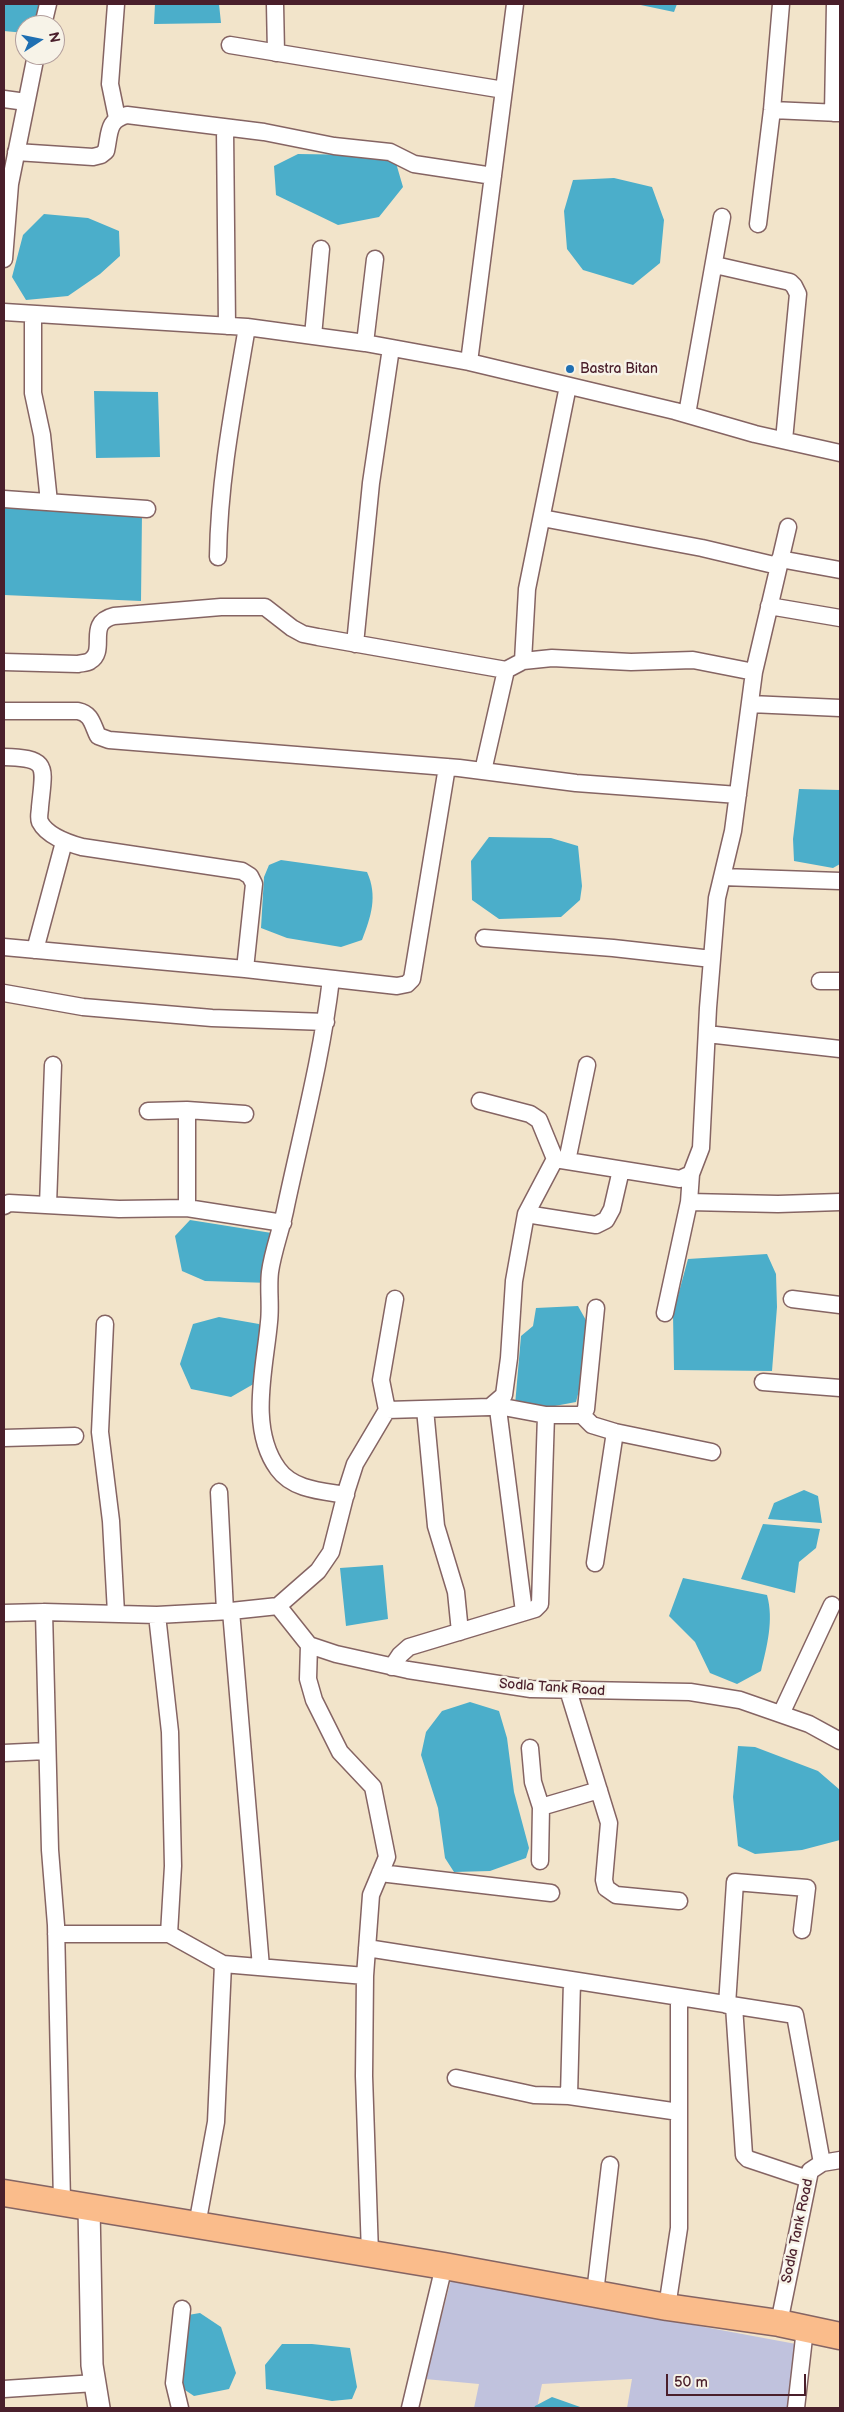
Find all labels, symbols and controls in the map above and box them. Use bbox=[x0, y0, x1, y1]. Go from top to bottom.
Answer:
north arrow bbox=[15, 15, 65, 65]
text: N bbox=[45, 30, 64, 44]
place label: Bastra Bitan bbox=[580, 361, 658, 377]
marker: Bastra Bitan bbox=[564, 363, 576, 375]
street label: Sodla Tank Road bbox=[498, 1676, 606, 1700]
street label: Sodla Tank Road bbox=[779, 2177, 817, 2285]
scale bar bbox=[669, 2364, 809, 2396]
text: 50 m bbox=[674, 2373, 708, 2392]

